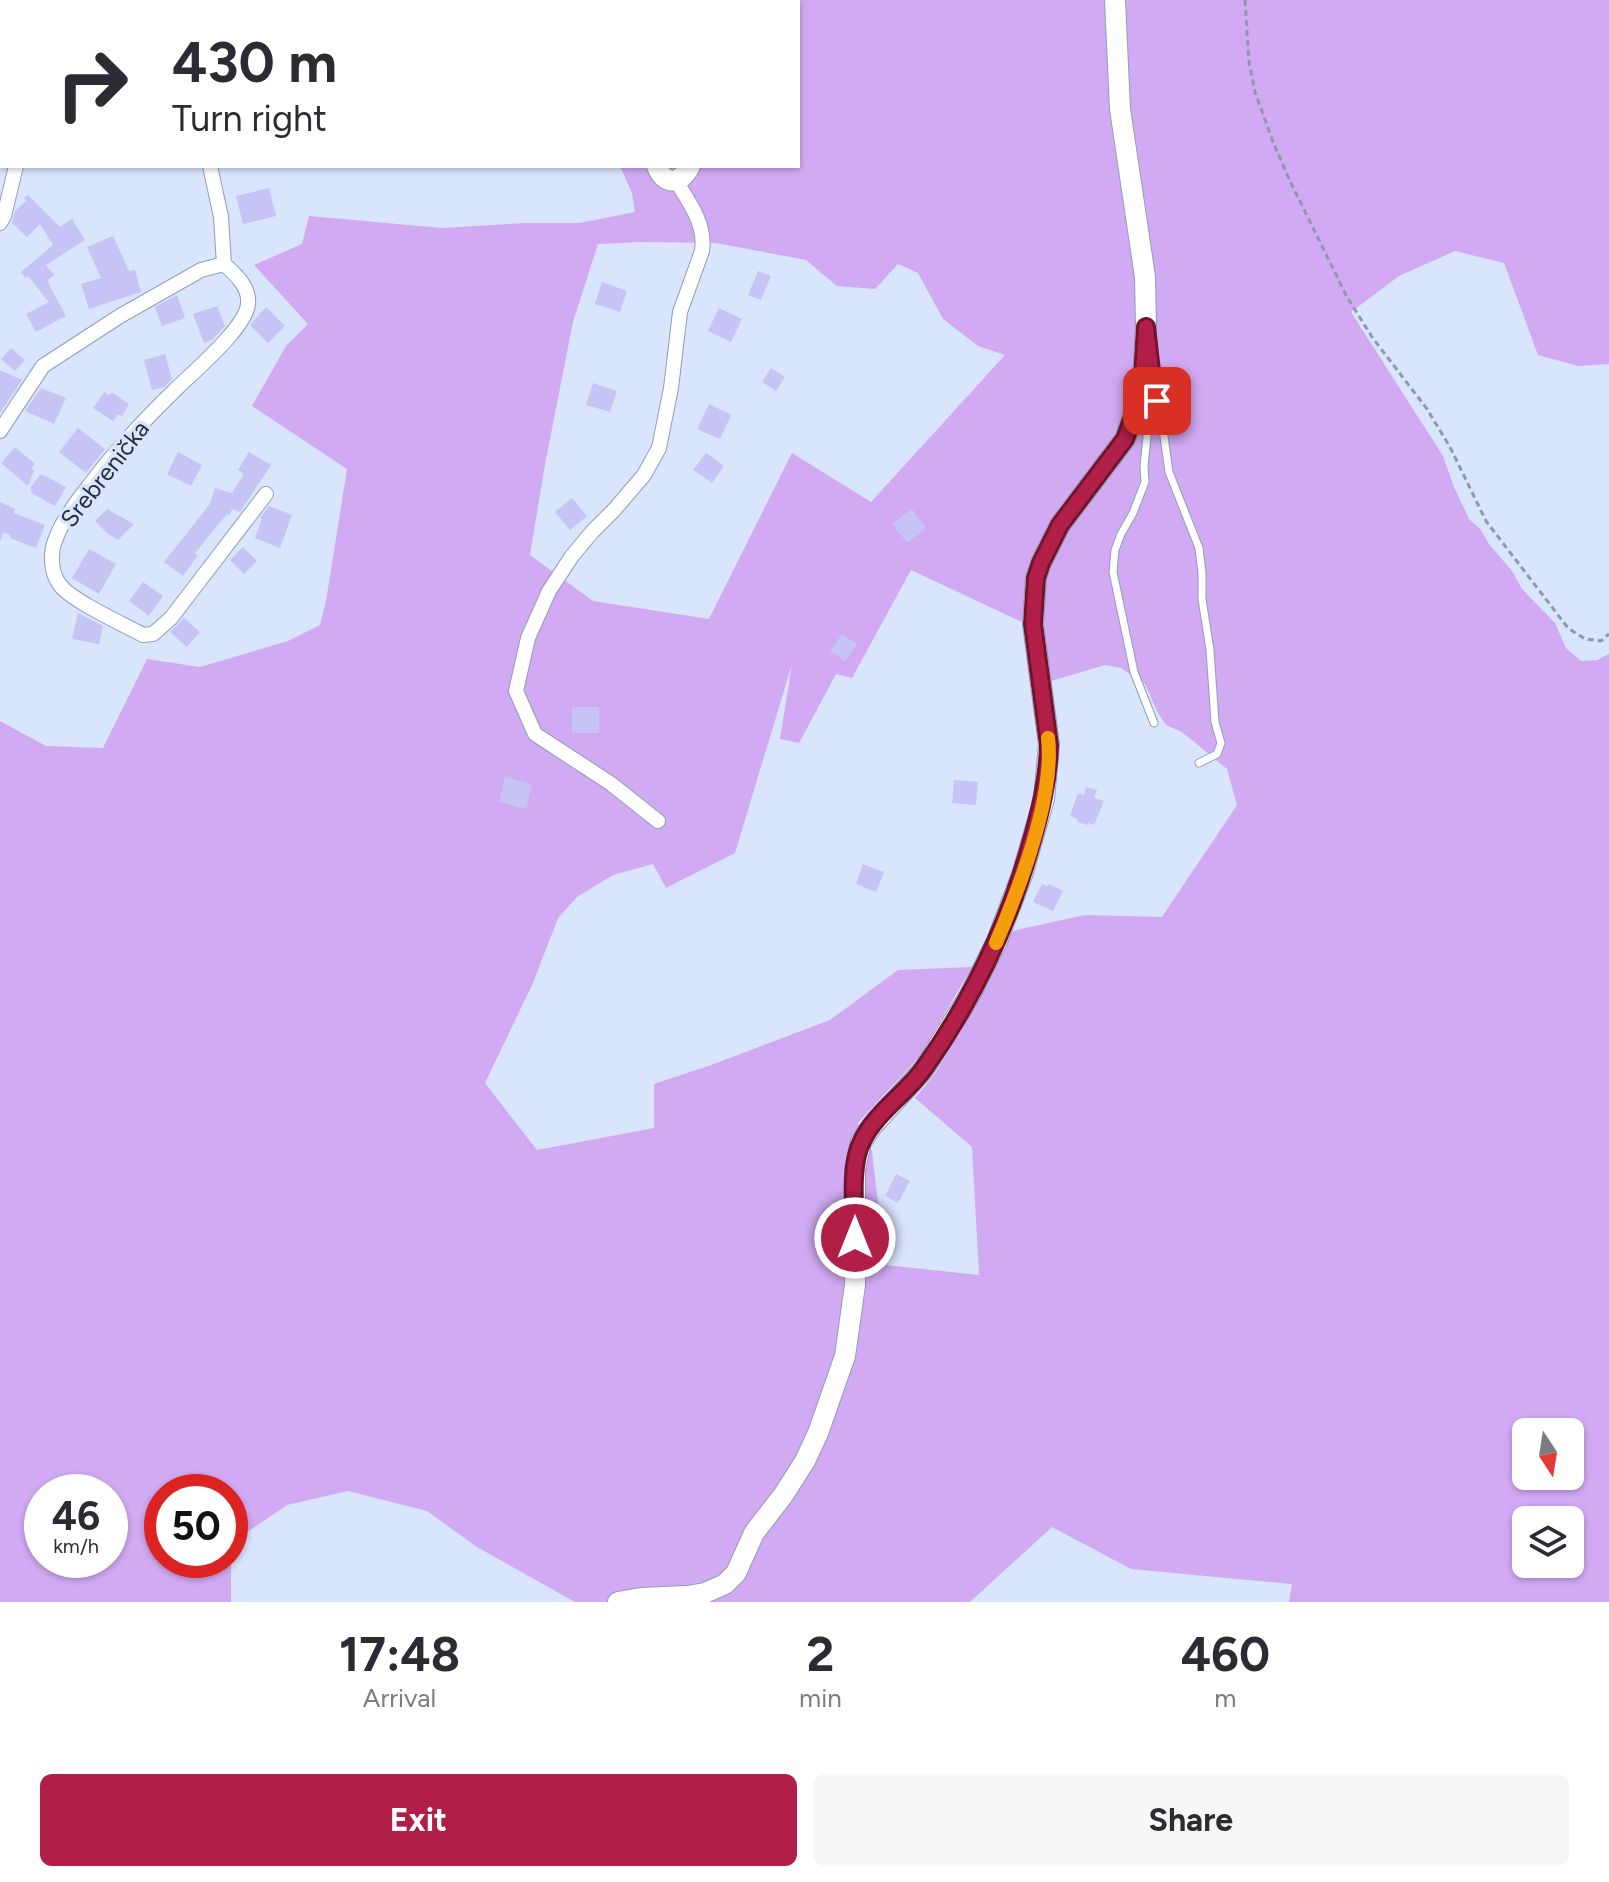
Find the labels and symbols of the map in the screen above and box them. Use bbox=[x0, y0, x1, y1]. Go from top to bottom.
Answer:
pin bbox=[1123, 367, 1191, 435]
street label: Srebrenička bbox=[54, 415, 155, 533]
position arrow bbox=[813, 1196, 897, 1280]
north arrow bbox=[1512, 1418, 1584, 1490]
speed limit sign: 50 bbox=[144, 1474, 248, 1578]

